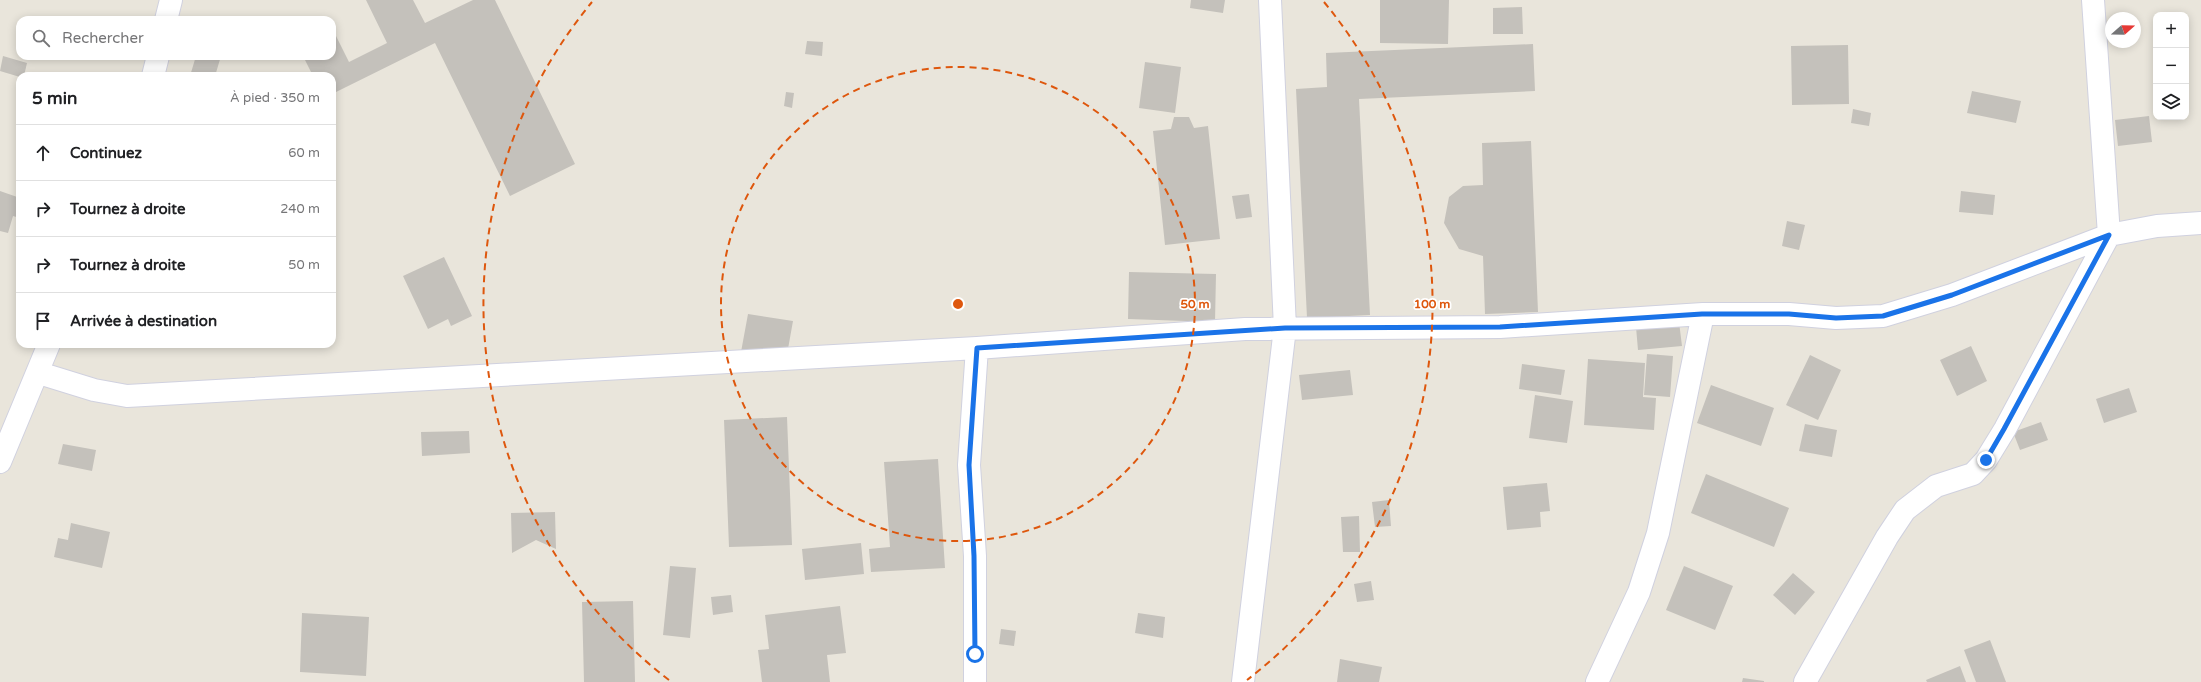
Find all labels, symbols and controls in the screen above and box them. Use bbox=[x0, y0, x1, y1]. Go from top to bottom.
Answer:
north arrow bbox=[2105, 12, 2141, 48]
map controls bbox=[2153, 12, 2189, 120]
button: + bbox=[2153, 12, 2189, 48]
search box bbox=[16, 16, 336, 60]
icon: search bbox=[30, 27, 52, 49]
text: Rechercher bbox=[62, 29, 144, 47]
button: − bbox=[2153, 48, 2189, 84]
button: layers bbox=[2153, 84, 2189, 120]
text: 5 min bbox=[32, 88, 77, 109]
text: À pied · 350 m bbox=[230, 90, 320, 106]
icon: ahead bbox=[32, 142, 54, 164]
text: Continuez bbox=[70, 144, 142, 162]
text: 60 m bbox=[288, 145, 320, 161]
icon: right bbox=[32, 198, 54, 220]
text: Tournez à droite bbox=[70, 200, 185, 218]
text: 240 m bbox=[280, 201, 320, 217]
icon: right bbox=[32, 254, 54, 276]
text: Tournez à droite bbox=[70, 256, 185, 274]
text: 50 m bbox=[288, 257, 320, 273]
centre of rings bbox=[951, 297, 965, 311]
text: 50 m bbox=[1180, 297, 1210, 311]
text: 100 m bbox=[1414, 297, 1450, 311]
icon: arrive bbox=[32, 310, 54, 332]
text: Arrivée à destination bbox=[70, 312, 217, 330]
route end bbox=[1977, 451, 1995, 469]
route start bbox=[966, 645, 984, 663]

